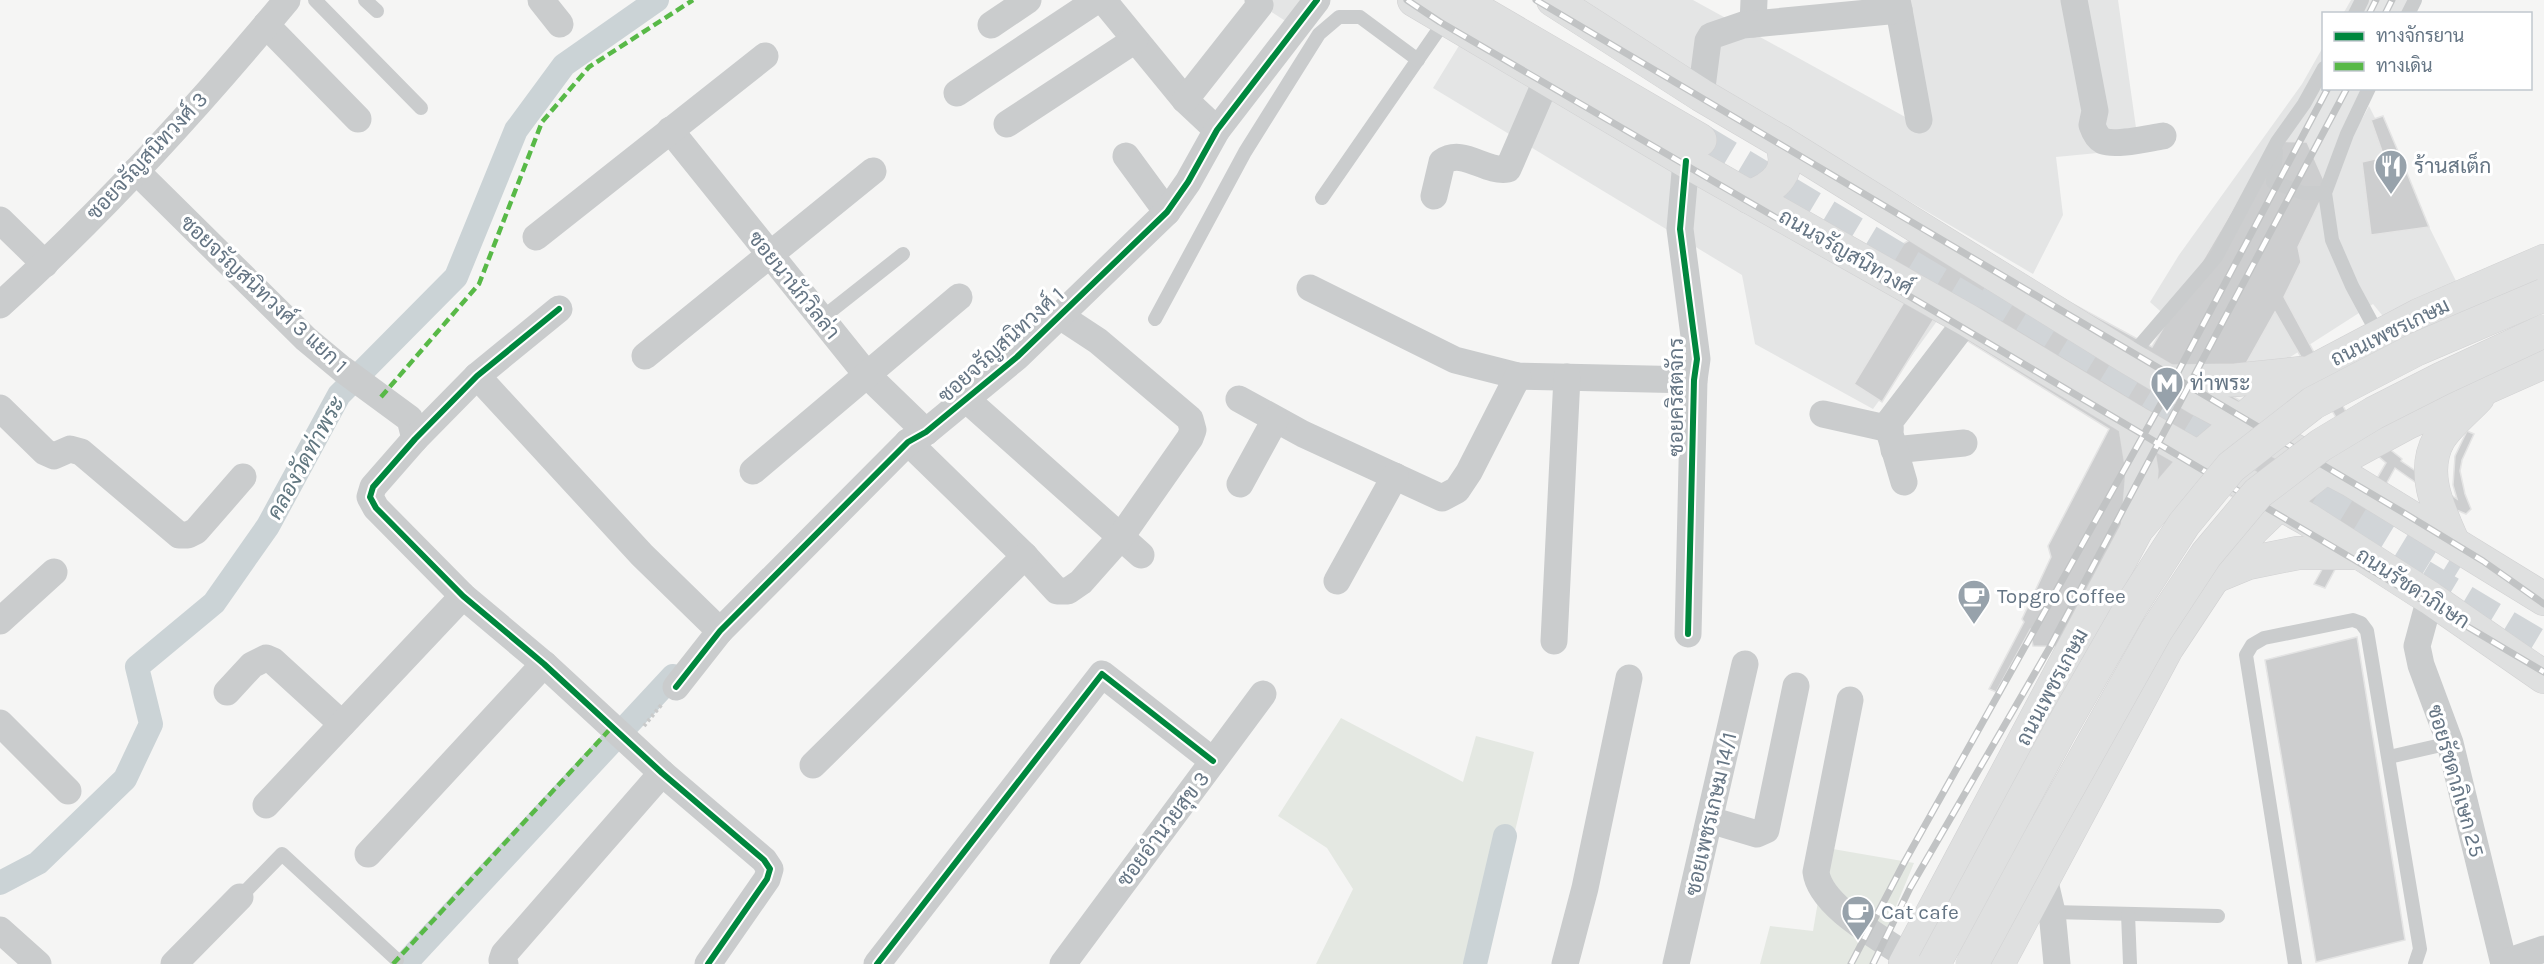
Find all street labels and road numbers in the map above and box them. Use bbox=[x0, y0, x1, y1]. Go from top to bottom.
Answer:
street label: ซอยจรัญสนิทวงศ์ 3 bbox=[80, 86, 212, 225]
street label: ถนนจรัญสนิทวงศ์ bbox=[1775, 202, 1918, 300]
street label: ซอยจรัญสนิทวงศ์ 3 แยก 1 bbox=[176, 209, 354, 378]
street label: ซอยนานักวิลล่า bbox=[743, 226, 845, 344]
street label: ซอยจรัญสนิทวงศ์ 1 bbox=[932, 281, 1069, 408]
street label: ถนนเพชรเกษม bbox=[2327, 293, 2453, 371]
street label: ซอยคริสตจักร bbox=[1664, 338, 1688, 456]
street label: ถนนรัชดาภิเษก bbox=[2352, 542, 2474, 634]
street label: ถนนเพชรเกษม bbox=[2011, 624, 2093, 750]
street label: ซอยรัชดาภิเษก 25 bbox=[2423, 702, 2489, 860]
street label: ซอยเพชรเกษม 14/1 bbox=[1681, 730, 1741, 898]
street label: ซอยอำนวยสุข 3 bbox=[1112, 767, 1216, 893]

